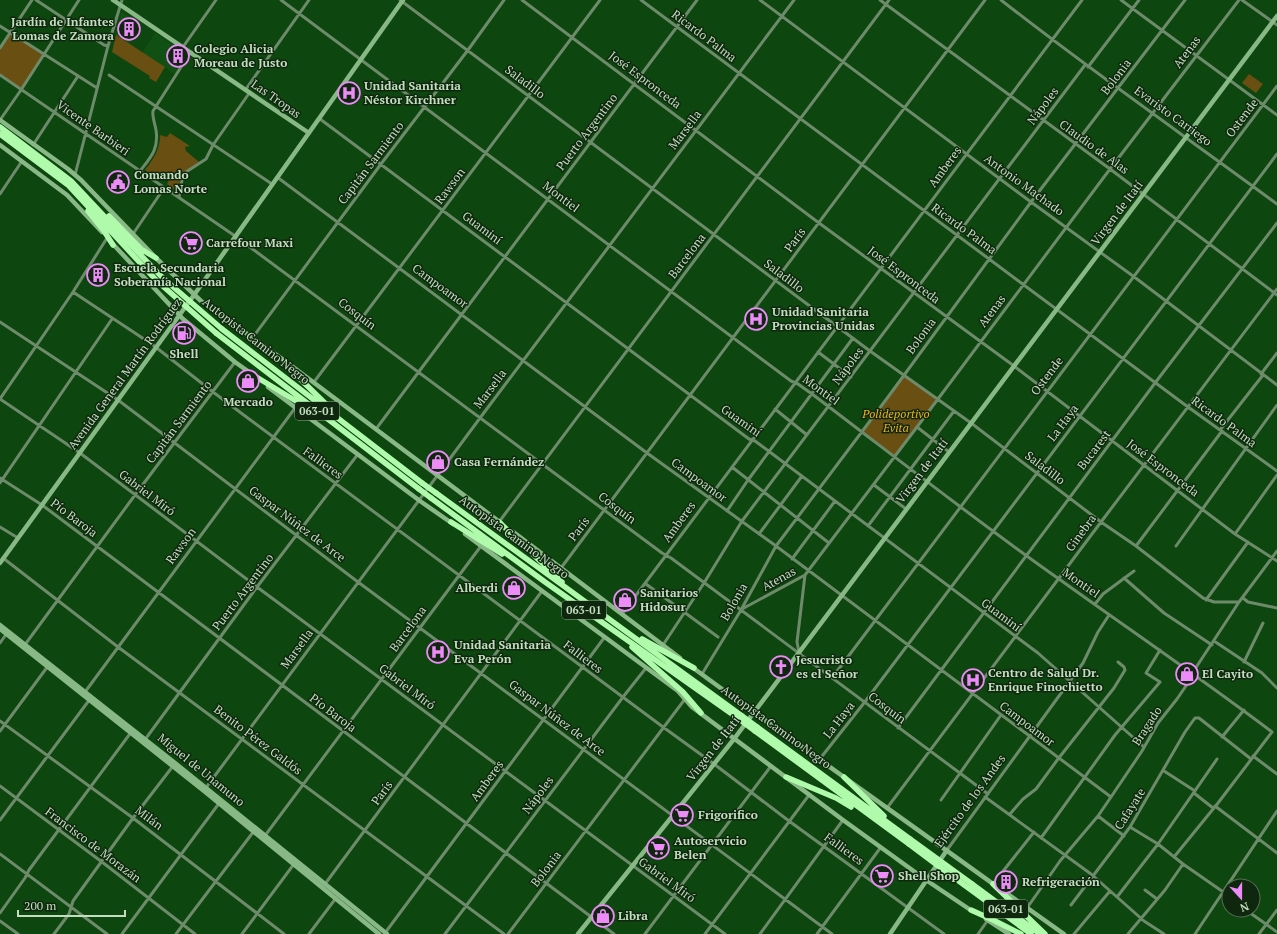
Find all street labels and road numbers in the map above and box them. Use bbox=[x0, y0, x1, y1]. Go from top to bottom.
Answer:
street label: Ricardo Palma bbox=[669, 6, 740, 65]
street label: Atenas bbox=[1170, 33, 1204, 71]
street label: José Espronceda bbox=[606, 48, 684, 112]
street label: Bolonia bbox=[1097, 56, 1134, 98]
street label: Saladillo bbox=[502, 62, 549, 102]
street label: Las Tropas bbox=[249, 76, 304, 121]
street label: Evaristo Carriego bbox=[1132, 82, 1215, 149]
street label: Nápoles bbox=[1024, 84, 1062, 127]
street label: Puerto Argentino bbox=[553, 90, 621, 173]
street label: Ostende bbox=[1222, 95, 1261, 140]
street label: Vicente Barbieri bbox=[54, 97, 133, 159]
street label: Marsella bbox=[665, 107, 704, 152]
street label: Claudio de Alas bbox=[1056, 116, 1132, 177]
street label: Capitán Sarmiento bbox=[334, 118, 407, 207]
street label: Amberes bbox=[925, 143, 964, 190]
street label: Antonio Machado bbox=[981, 151, 1067, 219]
street label: Rawson bbox=[431, 165, 468, 207]
street label: Virgen de Itatí bbox=[1087, 177, 1146, 248]
street label: Montiel bbox=[540, 178, 583, 215]
street label: Ricardo Palma bbox=[929, 200, 1000, 257]
street label: Guaminí bbox=[459, 208, 505, 248]
street label: París bbox=[781, 225, 808, 255]
street label: Barcelona bbox=[665, 230, 709, 281]
street label: José Espronceda bbox=[865, 243, 943, 307]
street label: Saladillo bbox=[761, 256, 808, 296]
street label: Campoamor bbox=[409, 260, 471, 311]
street label: Atenas bbox=[975, 292, 1009, 330]
street label: Autopista Camino Negro bbox=[200, 294, 313, 387]
street label: Avenida General Martín Rodríguez bbox=[65, 295, 185, 452]
street label: Cosquín bbox=[335, 295, 379, 333]
street label: Bolonia bbox=[902, 315, 939, 357]
street label: Nápoles bbox=[829, 344, 867, 387]
street label: Ostende bbox=[1027, 353, 1066, 398]
street label: Marsella bbox=[470, 366, 509, 411]
street label: Montiel bbox=[800, 371, 843, 408]
street label: Capitán Sarmiento bbox=[142, 377, 215, 466]
street label: Ricardo Palma bbox=[1189, 393, 1260, 450]
street label: Guaminí bbox=[718, 401, 765, 440]
street label: La Haya bbox=[1044, 401, 1081, 444]
road number: 063-01 bbox=[295, 402, 339, 420]
street label: Bucarest bbox=[1074, 426, 1114, 473]
street label: Virgen de Itatí bbox=[892, 435, 951, 506]
street label: José Espronceda bbox=[1124, 436, 1202, 500]
street label: Fallieres bbox=[301, 443, 346, 482]
street label: Saladillo bbox=[1022, 448, 1069, 488]
street label: Campoamor bbox=[668, 454, 730, 505]
street label: Gabriel Miró bbox=[116, 466, 179, 519]
street label: Gaspar Núñez de Arce bbox=[246, 482, 349, 565]
street label: Cosquín bbox=[595, 489, 639, 527]
street label: Autopista Camino Negro bbox=[456, 492, 572, 582]
street label: Pío Baroja bbox=[48, 495, 101, 540]
street label: Amberes bbox=[659, 498, 698, 545]
street label: Ginebra bbox=[1062, 511, 1099, 554]
street label: París bbox=[565, 514, 593, 544]
street label: Rawson bbox=[162, 525, 199, 567]
street label: Puerto Argentino bbox=[209, 550, 277, 633]
street label: Atenas bbox=[759, 563, 798, 594]
street label: Montiel bbox=[1060, 564, 1103, 601]
street label: Bolonia bbox=[717, 580, 750, 623]
street label: Guaminí bbox=[978, 595, 1024, 635]
road number: 063-01 bbox=[562, 601, 606, 619]
street label: Barcelona bbox=[386, 603, 429, 655]
street label: Marsella bbox=[277, 626, 316, 672]
street label: Fallieres bbox=[561, 637, 606, 676]
street label: Gabriel Miró bbox=[376, 660, 439, 713]
street label: Gaspar Núñez de Arce bbox=[506, 676, 609, 759]
street label: Autopista Camino Negro bbox=[718, 682, 834, 772]
street label: Cosquín bbox=[865, 689, 909, 727]
street label: Pío Baroja bbox=[307, 690, 360, 735]
street label: La Haya bbox=[820, 698, 858, 741]
street label: Campoamor bbox=[997, 698, 1058, 749]
street label: Benito Pérez Galdós bbox=[211, 702, 305, 778]
street label: Bragado bbox=[1128, 703, 1165, 748]
street label: Virgen de Itatí bbox=[683, 713, 743, 784]
street label: Miguel de Unamuno bbox=[155, 730, 248, 810]
street label: Ejército de los Andes bbox=[931, 751, 1008, 850]
street label: Amberes bbox=[467, 757, 506, 804]
street label: Nápoles bbox=[519, 773, 557, 816]
street label: París bbox=[368, 778, 395, 808]
street label: Cafayate bbox=[1111, 785, 1148, 832]
street label: Milán bbox=[132, 802, 166, 833]
street label: Francisco de Morazán bbox=[42, 804, 144, 886]
street label: Fallieres bbox=[822, 829, 867, 868]
street label: Bolonia bbox=[527, 848, 564, 890]
street label: Gabriel Miró bbox=[636, 854, 699, 906]
road number: 063-01 bbox=[984, 900, 1028, 918]

